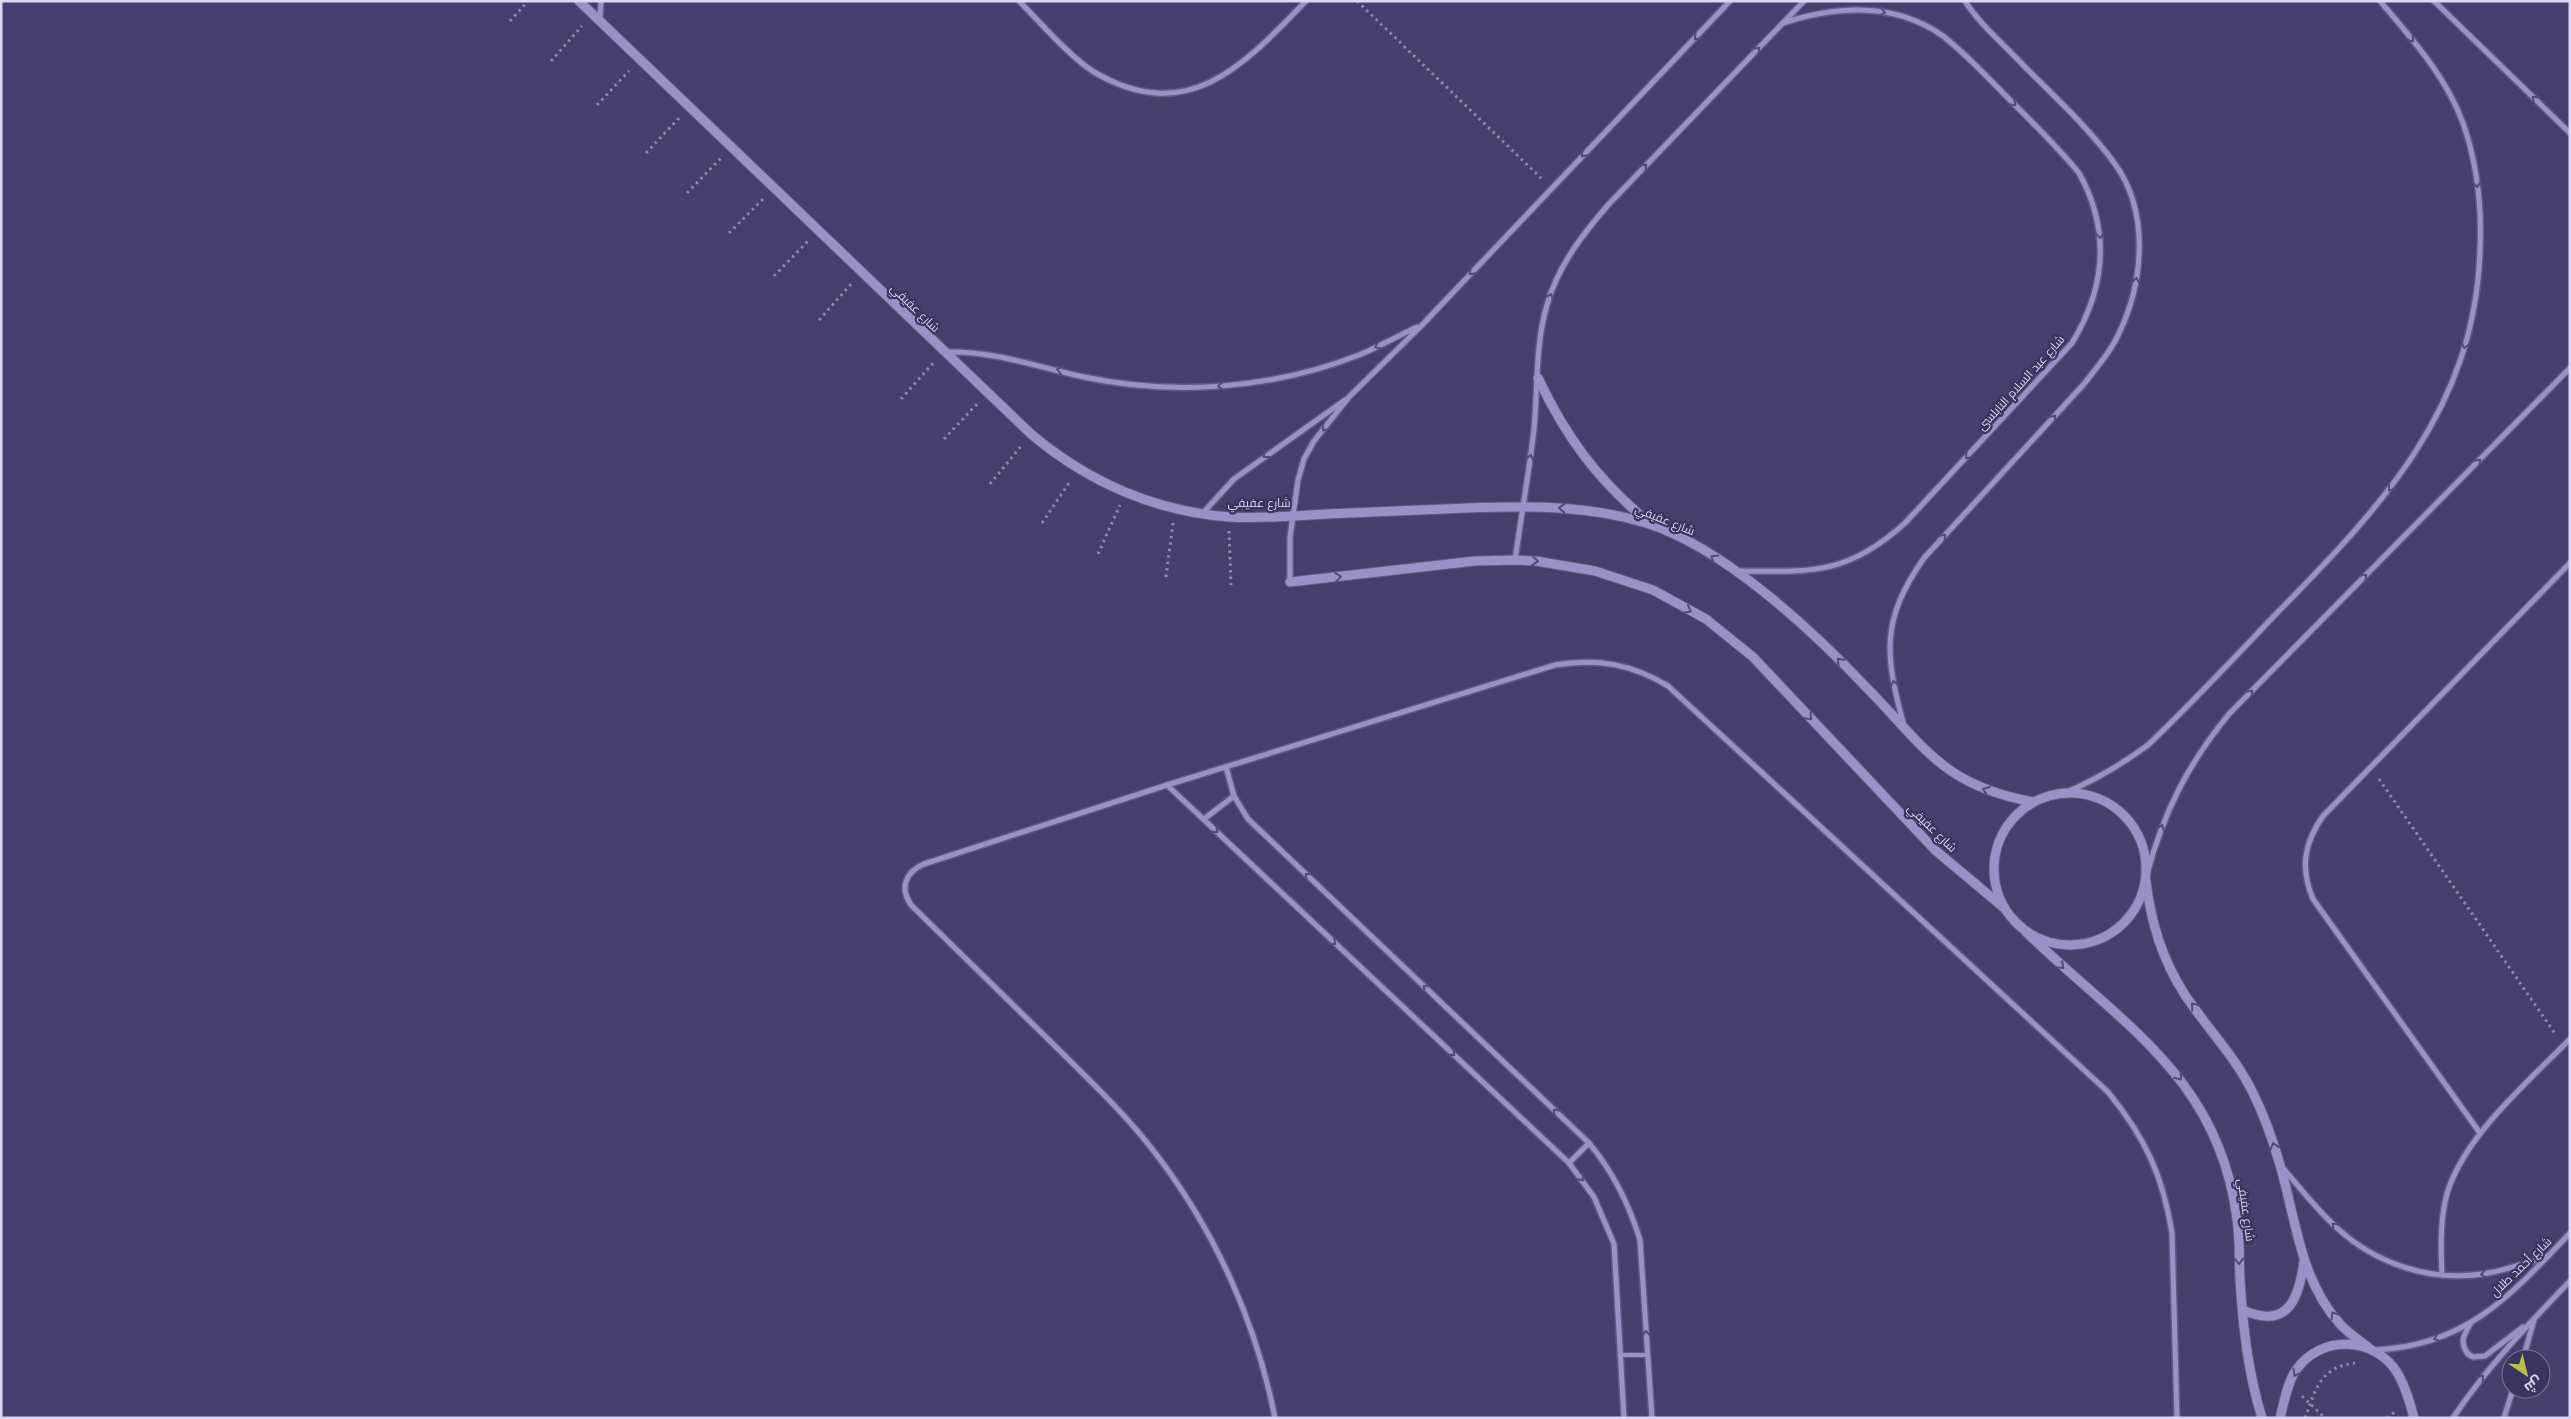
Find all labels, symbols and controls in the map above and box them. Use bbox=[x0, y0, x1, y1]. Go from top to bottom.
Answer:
one-way arrow bbox=[1878, 7, 1887, 17]
one-way arrow bbox=[1694, 31, 1703, 40]
one-way arrow bbox=[2406, 33, 2414, 42]
one-way arrow bbox=[1751, 47, 1760, 56]
one-way arrow bbox=[2531, 96, 2540, 105]
one-way arrow bbox=[2007, 97, 2016, 106]
one-way arrow bbox=[1581, 149, 1590, 158]
one-way arrow bbox=[1638, 164, 1647, 173]
one-way arrow bbox=[2471, 181, 2482, 189]
one-way arrow bbox=[2094, 231, 2105, 239]
one-way arrow bbox=[1469, 266, 1478, 275]
one-way arrow bbox=[2131, 277, 2141, 286]
street label: شارع عفيفي bbox=[885, 281, 943, 337]
one-way arrow bbox=[1544, 293, 1554, 302]
street label: شارع عبد السلام النابلسى bbox=[1975, 333, 2068, 434]
one-way arrow bbox=[1374, 340, 1383, 350]
one-way arrow bbox=[2461, 340, 2471, 349]
one-way arrow bbox=[1057, 366, 1065, 376]
one-way arrow bbox=[1217, 381, 1225, 392]
one-way arrow bbox=[2047, 414, 2056, 423]
one-way arrow bbox=[1322, 422, 1330, 431]
one-way arrow bbox=[1262, 449, 1272, 458]
one-way arrow bbox=[1965, 450, 1974, 459]
one-way arrow bbox=[1524, 454, 1535, 462]
one-way arrow bbox=[2472, 459, 2481, 468]
one-way arrow bbox=[2388, 482, 2396, 491]
street label: شارع عفيفي bbox=[1227, 496, 1291, 513]
one-way arrow bbox=[1558, 502, 1566, 513]
street label: شارع عفيفي bbox=[1632, 502, 1697, 541]
one-way arrow bbox=[1937, 534, 1946, 543]
one-way arrow bbox=[1711, 554, 1720, 564]
one-way arrow bbox=[1531, 556, 1539, 567]
one-way arrow bbox=[1335, 572, 1343, 583]
one-way arrow bbox=[2358, 574, 2367, 583]
one-way arrow bbox=[1683, 604, 1692, 614]
one-way arrow bbox=[1837, 657, 1846, 666]
one-way arrow bbox=[1889, 679, 1899, 688]
one-way arrow bbox=[2244, 690, 2253, 699]
one-way arrow bbox=[1803, 711, 1812, 720]
one-way arrow bbox=[1982, 786, 1991, 796]
street label: شارع عفيفي bbox=[1902, 801, 1960, 857]
one-way arrow bbox=[1210, 824, 1219, 833]
one-way arrow bbox=[2155, 824, 2165, 832]
one-way arrow bbox=[1304, 873, 1313, 882]
one-way arrow bbox=[1328, 936, 1337, 945]
one-way arrow bbox=[2056, 960, 2065, 969]
one-way arrow bbox=[1422, 985, 1431, 994]
one-way arrow bbox=[2191, 1003, 2200, 1012]
one-way arrow bbox=[1446, 1047, 1455, 1056]
one-way arrow bbox=[2174, 1072, 2183, 1081]
one-way arrow bbox=[1553, 1109, 1562, 1118]
one-way arrow bbox=[2270, 1143, 2280, 1151]
one-way arrow bbox=[1575, 1172, 1584, 1182]
street label: شارع عفيفي bbox=[2232, 1178, 2257, 1243]
one-way arrow bbox=[2332, 1223, 2341, 1232]
street label: شارع أحمد طلال bbox=[2487, 1234, 2555, 1300]
one-way arrow bbox=[2234, 1257, 2245, 1265]
one-way arrow bbox=[2480, 1268, 2489, 1278]
one-way arrow bbox=[2330, 1311, 2340, 1320]
one-way arrow bbox=[1641, 1330, 1652, 1338]
one-way arrow bbox=[2433, 1332, 2442, 1342]
north arrow bbox=[2501, 1349, 2551, 1399]
one-way arrow bbox=[2292, 1367, 2302, 1376]
text: ش bbox=[2521, 1372, 2545, 1396]
one-way arrow bbox=[2476, 1375, 2484, 1384]

